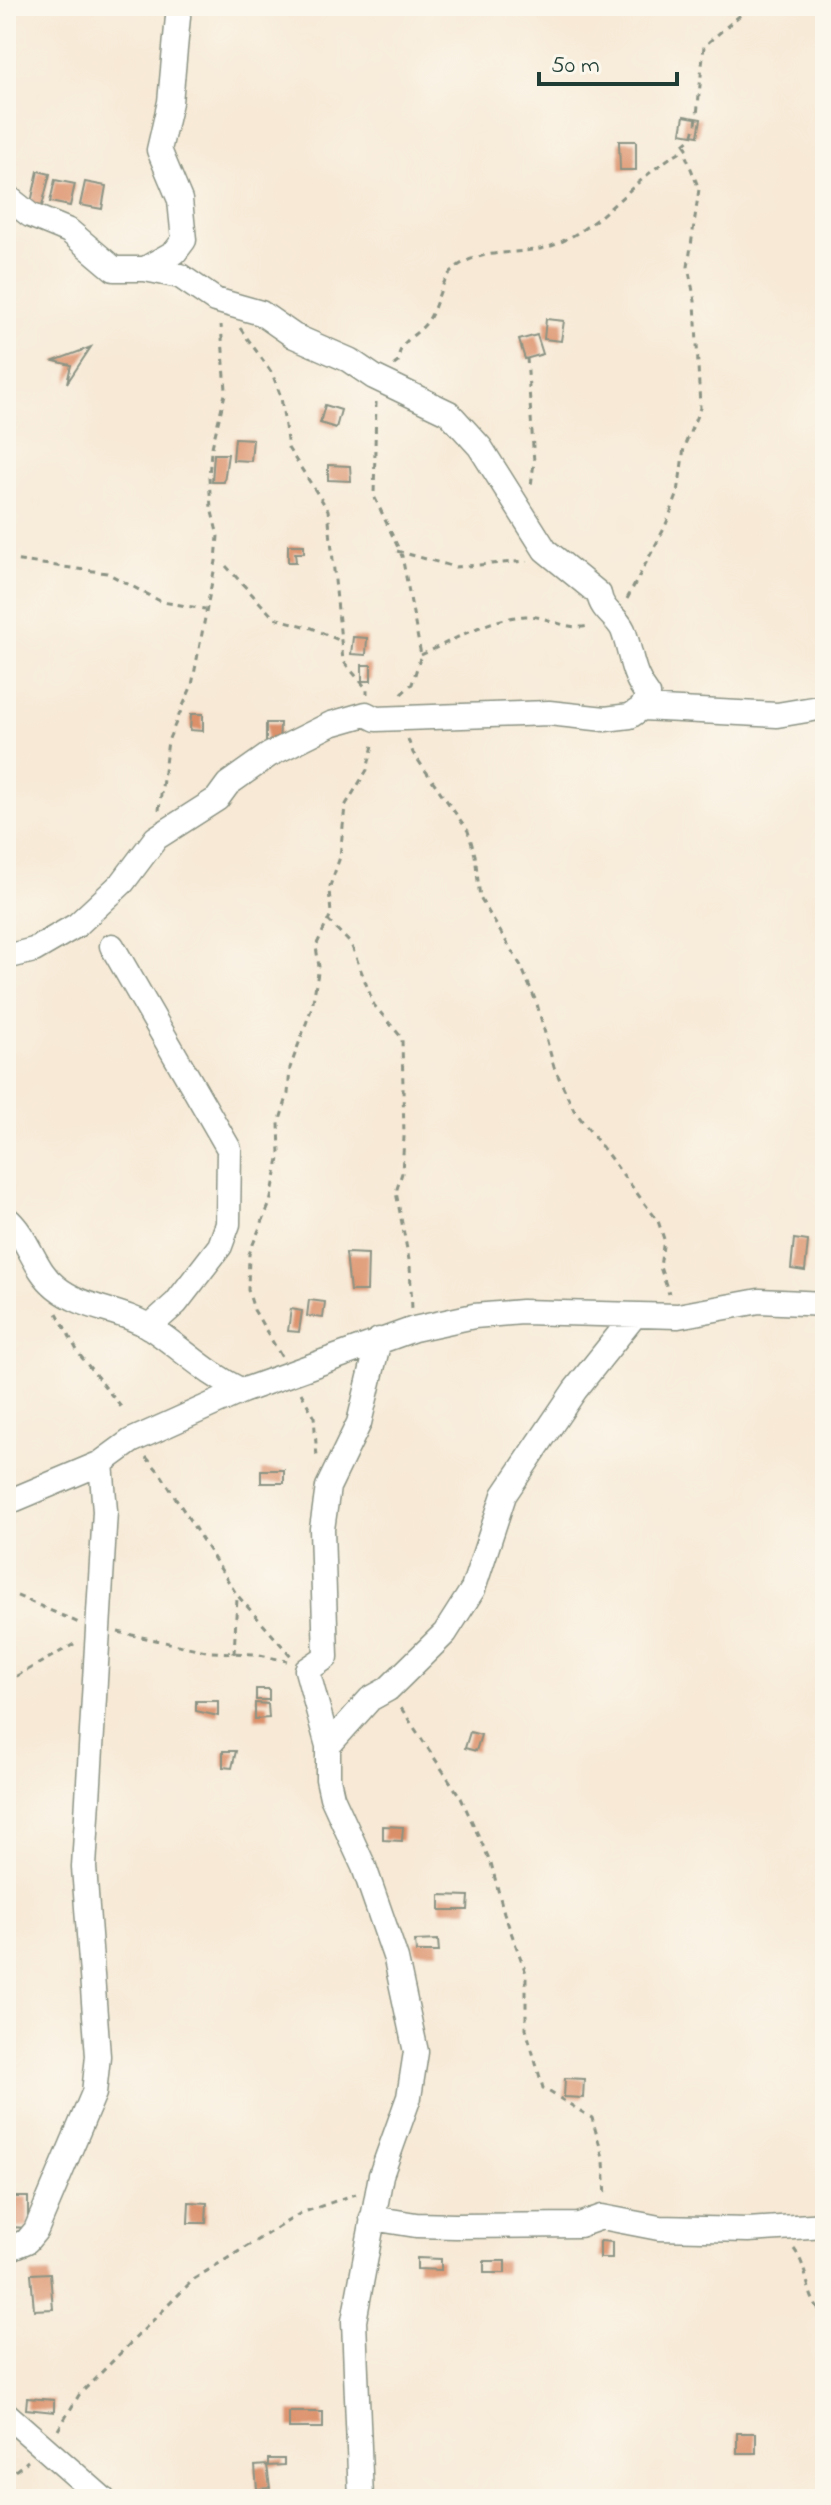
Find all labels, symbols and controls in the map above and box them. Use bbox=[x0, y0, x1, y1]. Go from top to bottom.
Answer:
scale bar bbox=[539, 36, 677, 86]
text: 50 m bbox=[551, 49, 600, 84]

